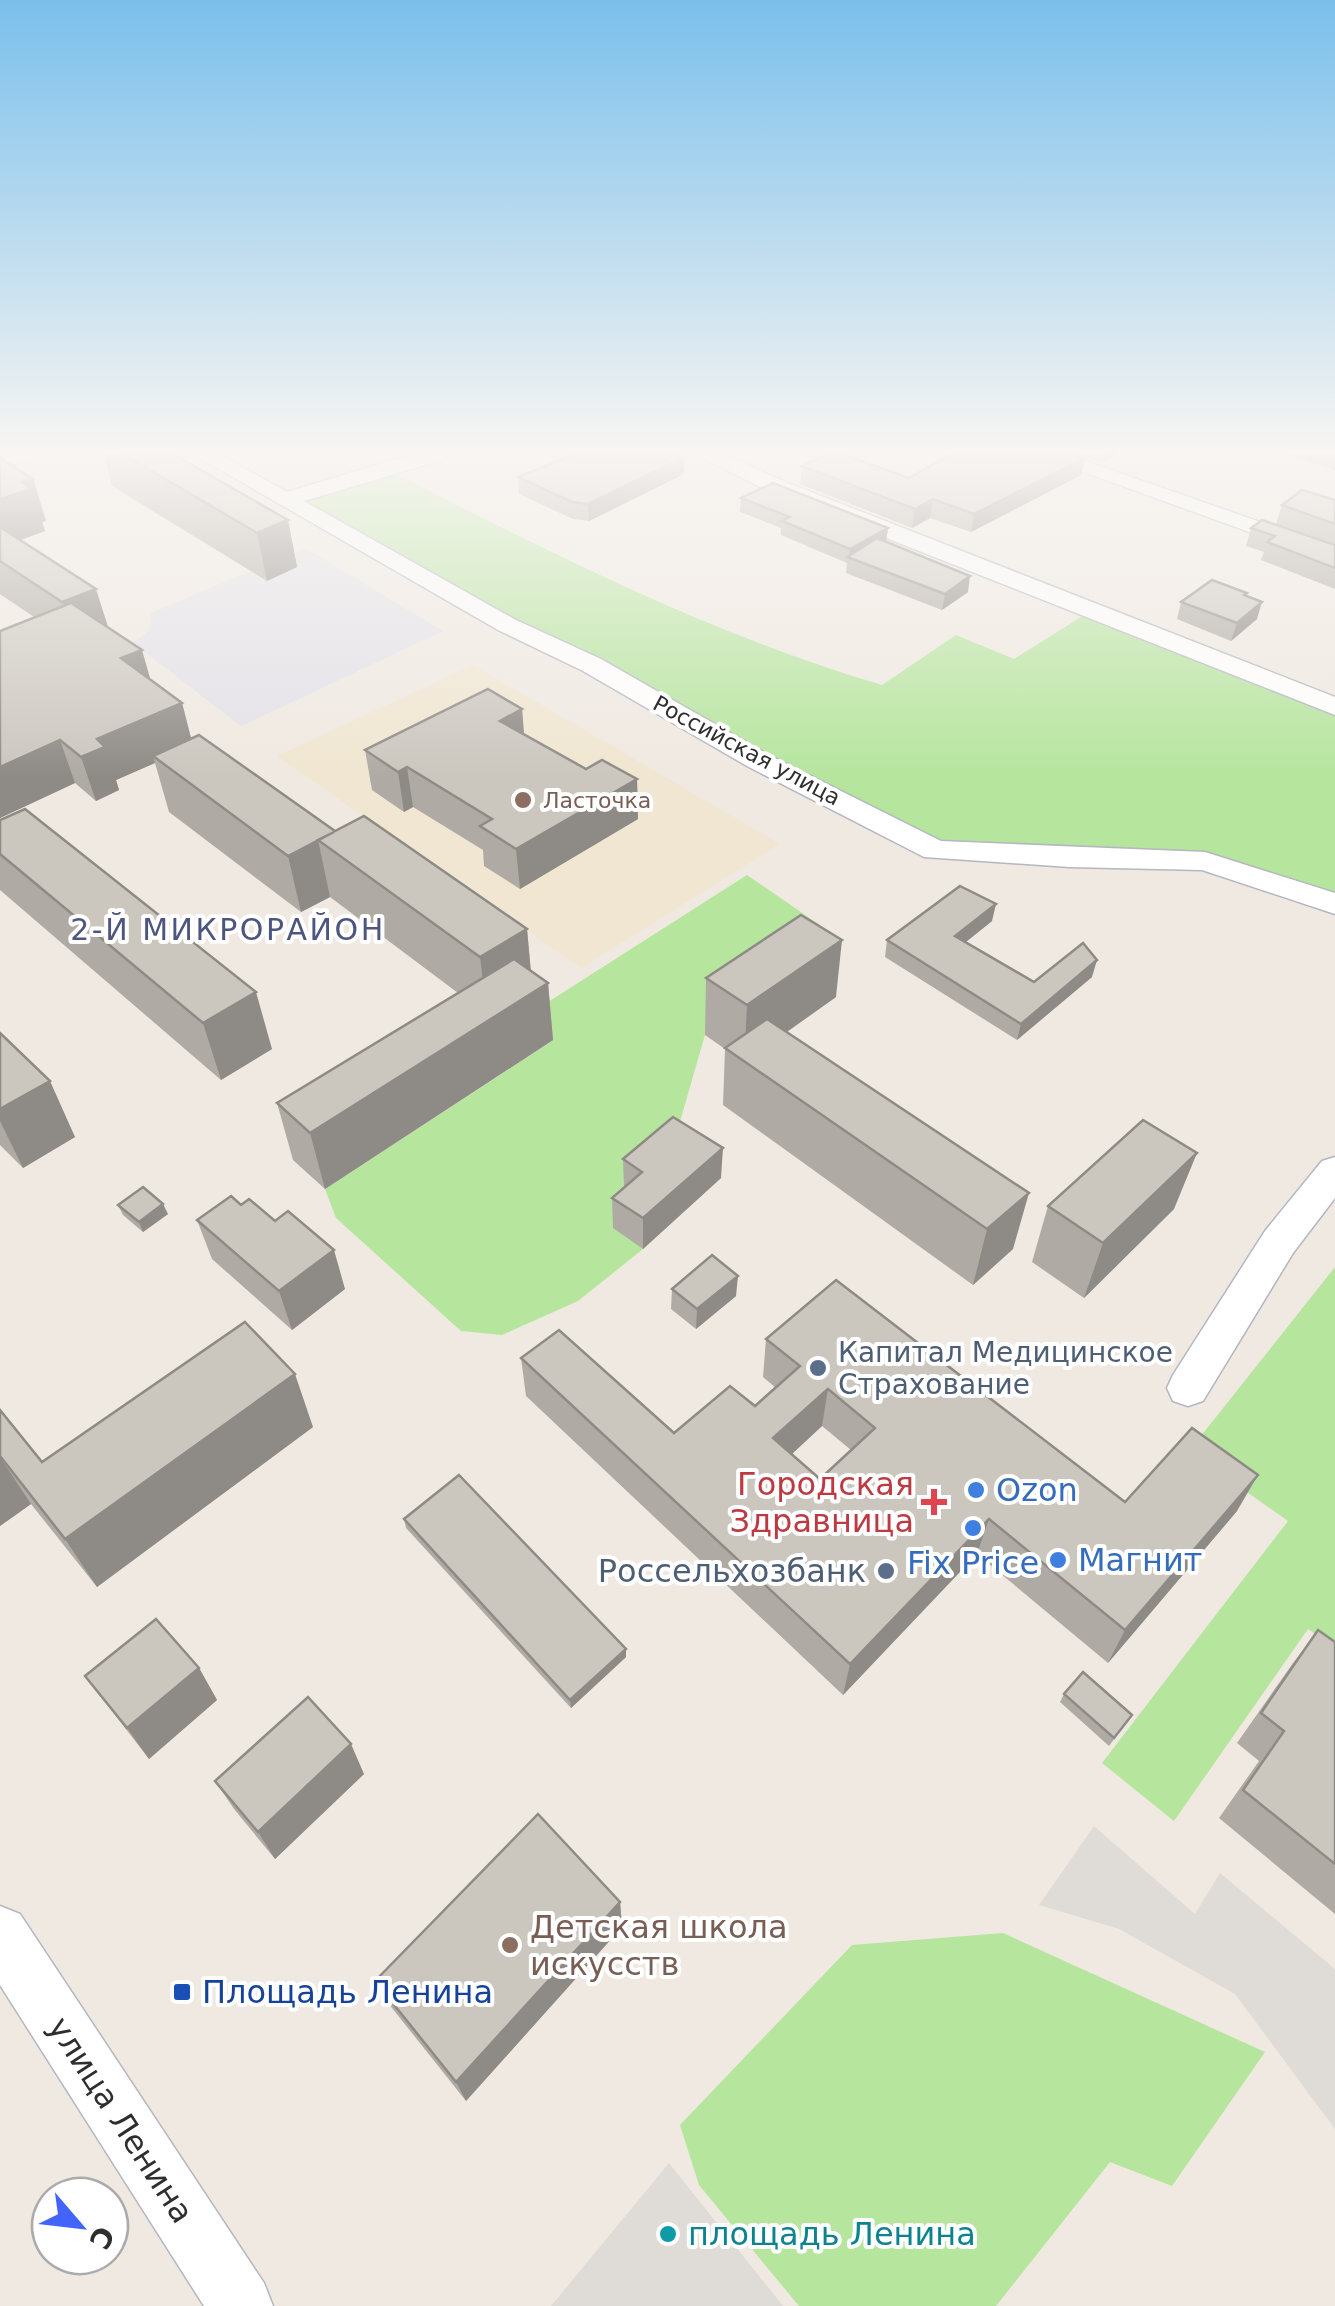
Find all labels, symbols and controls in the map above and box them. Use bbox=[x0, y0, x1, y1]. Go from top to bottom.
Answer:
street label: Российская улица bbox=[649, 690, 845, 810]
place label: Ласточка bbox=[543, 788, 651, 813]
marker: Ласточка bbox=[512, 789, 534, 811]
district label: 2-Й МИКРОРАЙОН bbox=[70, 912, 386, 947]
place label: Капитал Медицинское Страхование bbox=[838, 1336, 1173, 1401]
marker: Капитал Медицинское Страхование bbox=[807, 1357, 829, 1379]
place label: Городская Здравница bbox=[729, 1465, 914, 1540]
place label: Ozon bbox=[996, 1471, 1078, 1509]
marker: Ozon bbox=[965, 1479, 987, 1501]
marker: Городская Здравница bbox=[923, 1491, 945, 1513]
marker: Fix Price bbox=[962, 1517, 984, 1539]
place label: Магнит bbox=[1078, 1541, 1202, 1579]
place label: Fix Price bbox=[907, 1544, 1039, 1582]
marker: Магнит bbox=[1047, 1549, 1069, 1571]
place label: Россельхозбанк bbox=[598, 1552, 866, 1590]
marker: Россельхозбанк bbox=[875, 1560, 897, 1582]
place label: Детская школа искусств bbox=[530, 1908, 788, 1983]
marker: Детская школа искусств bbox=[499, 1934, 521, 1956]
place label: Площадь Ленина bbox=[202, 1973, 493, 2011]
marker: Площадь Ленина bbox=[171, 1981, 193, 2003]
street label: улица Ленина bbox=[40, 2010, 202, 2230]
north arrow bbox=[30, 2176, 130, 2276]
place label: площадь Ленина bbox=[688, 2215, 976, 2253]
text: С bbox=[82, 2221, 121, 2254]
marker: площадь Ленина bbox=[657, 2223, 679, 2245]

